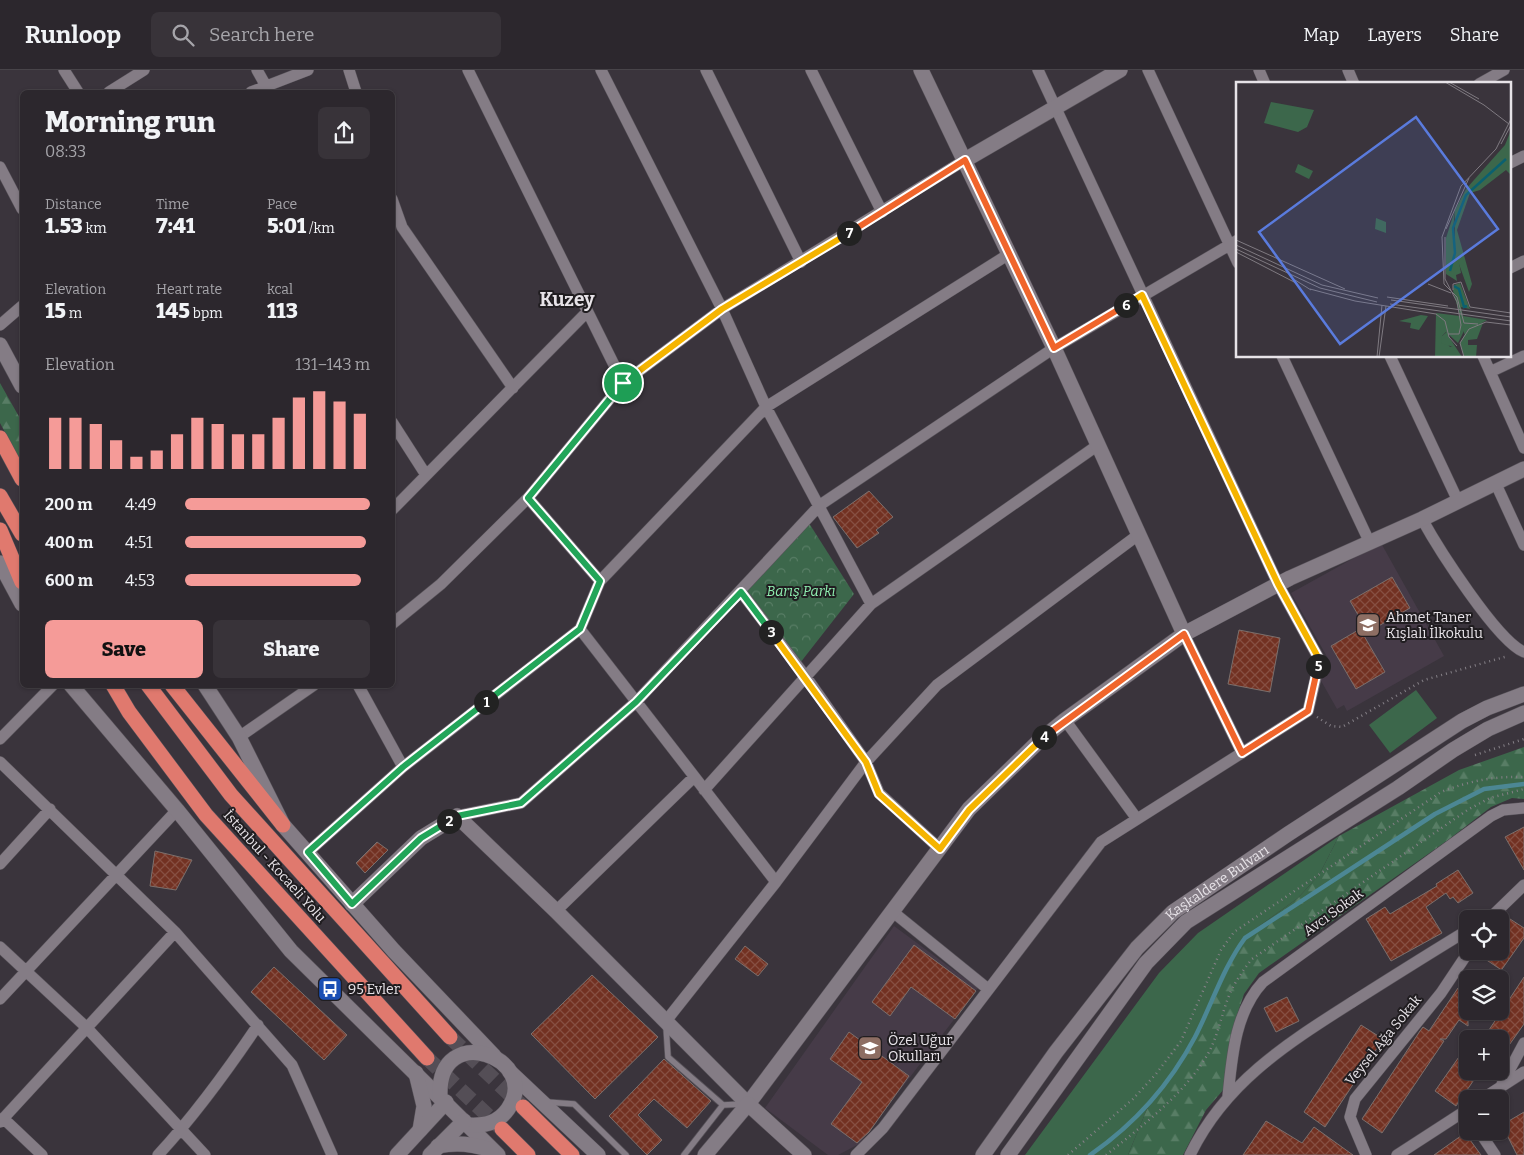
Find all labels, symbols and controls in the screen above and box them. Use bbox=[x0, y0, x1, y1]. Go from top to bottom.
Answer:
search box bbox=[151, 12, 501, 57]
text: Runloop bbox=[25, 21, 121, 49]
icon: search bbox=[169, 21, 197, 49]
text: Search here bbox=[209, 23, 315, 46]
text: Map bbox=[1303, 24, 1339, 46]
text: Layers bbox=[1367, 24, 1422, 46]
text: Share bbox=[1450, 24, 1499, 46]
inset map bbox=[1236, 82, 1512, 358]
text: Morning run bbox=[45, 106, 215, 139]
button: share bbox=[318, 107, 370, 159]
text: 08:33 bbox=[45, 142, 86, 161]
text: Distance bbox=[45, 196, 102, 213]
text: Time bbox=[156, 196, 189, 213]
text: Pace bbox=[267, 196, 297, 213]
text: 1.53 bbox=[45, 213, 83, 239]
text: 7:41 bbox=[156, 213, 195, 239]
text: 5:01 bbox=[267, 213, 306, 239]
text: km bbox=[83, 220, 107, 237]
text: /km bbox=[306, 220, 335, 237]
pin: 7 bbox=[836, 220, 862, 246]
text: 7 bbox=[846, 225, 853, 242]
text: Elevation bbox=[45, 281, 106, 298]
text: Heart rate bbox=[156, 281, 222, 298]
text: kcal bbox=[267, 281, 293, 298]
district label: Kuzey bbox=[539, 288, 595, 311]
pin: 6 bbox=[1114, 292, 1138, 318]
text: 6 bbox=[1122, 297, 1131, 314]
text: 15 bbox=[45, 298, 66, 324]
text: 145 bbox=[156, 298, 190, 324]
text: 113 bbox=[267, 298, 298, 324]
text: m bbox=[66, 305, 82, 322]
text: bpm bbox=[190, 305, 223, 322]
text: Elevation bbox=[45, 355, 115, 374]
text: 131–143 m bbox=[295, 355, 370, 374]
pin bbox=[602, 362, 644, 404]
icon: arrive bbox=[609, 369, 637, 397]
text: 200 m bbox=[45, 495, 92, 514]
text: 4:49 bbox=[125, 495, 156, 514]
text: 400 m bbox=[45, 533, 93, 552]
text: 4:51 bbox=[125, 533, 153, 552]
text: 600 m bbox=[45, 571, 93, 590]
text: 4:53 bbox=[125, 571, 155, 590]
park label: Barış Parkı bbox=[766, 583, 836, 600]
place label: Ahmet Taner Kışlalı İlkokulu bbox=[1386, 609, 1483, 642]
school or university icon: Ahmet Taner Kışlalı İlkokulu bbox=[1355, 612, 1381, 638]
button: Save bbox=[45, 620, 203, 678]
button: Share bbox=[213, 620, 370, 678]
pin: 3 bbox=[758, 620, 784, 644]
text: 3 bbox=[767, 624, 776, 641]
pin: 5 bbox=[1306, 654, 1330, 678]
text: 5 bbox=[1315, 658, 1322, 675]
pin: 1 bbox=[474, 690, 498, 714]
text: 1 bbox=[483, 694, 490, 711]
pin: 4 bbox=[1032, 724, 1056, 750]
text: 4 bbox=[1040, 729, 1049, 746]
street label: İstanbul - Kocaeli Yolu bbox=[220, 807, 330, 926]
pin: 2 bbox=[436, 808, 462, 834]
text: 2 bbox=[446, 813, 453, 830]
street label: Kaşkaldere Bulvarı bbox=[1162, 841, 1272, 924]
street label: Avcı Sokak bbox=[1300, 885, 1367, 940]
map controls bbox=[1459, 910, 1509, 1140]
button: locate bbox=[1459, 910, 1509, 960]
button: layers bbox=[1459, 970, 1509, 1020]
bus stop icon: 95 Evler bbox=[317, 976, 343, 1002]
place label: 95 Evler bbox=[348, 981, 400, 998]
street label: Veysel Ağa Sokak bbox=[1342, 992, 1425, 1089]
button: + bbox=[1459, 1030, 1509, 1080]
place label: Özel Uğur Okulları bbox=[888, 1032, 953, 1065]
school or university icon: Özel Uğur Okulları bbox=[857, 1035, 883, 1061]
button: − bbox=[1459, 1090, 1509, 1140]

